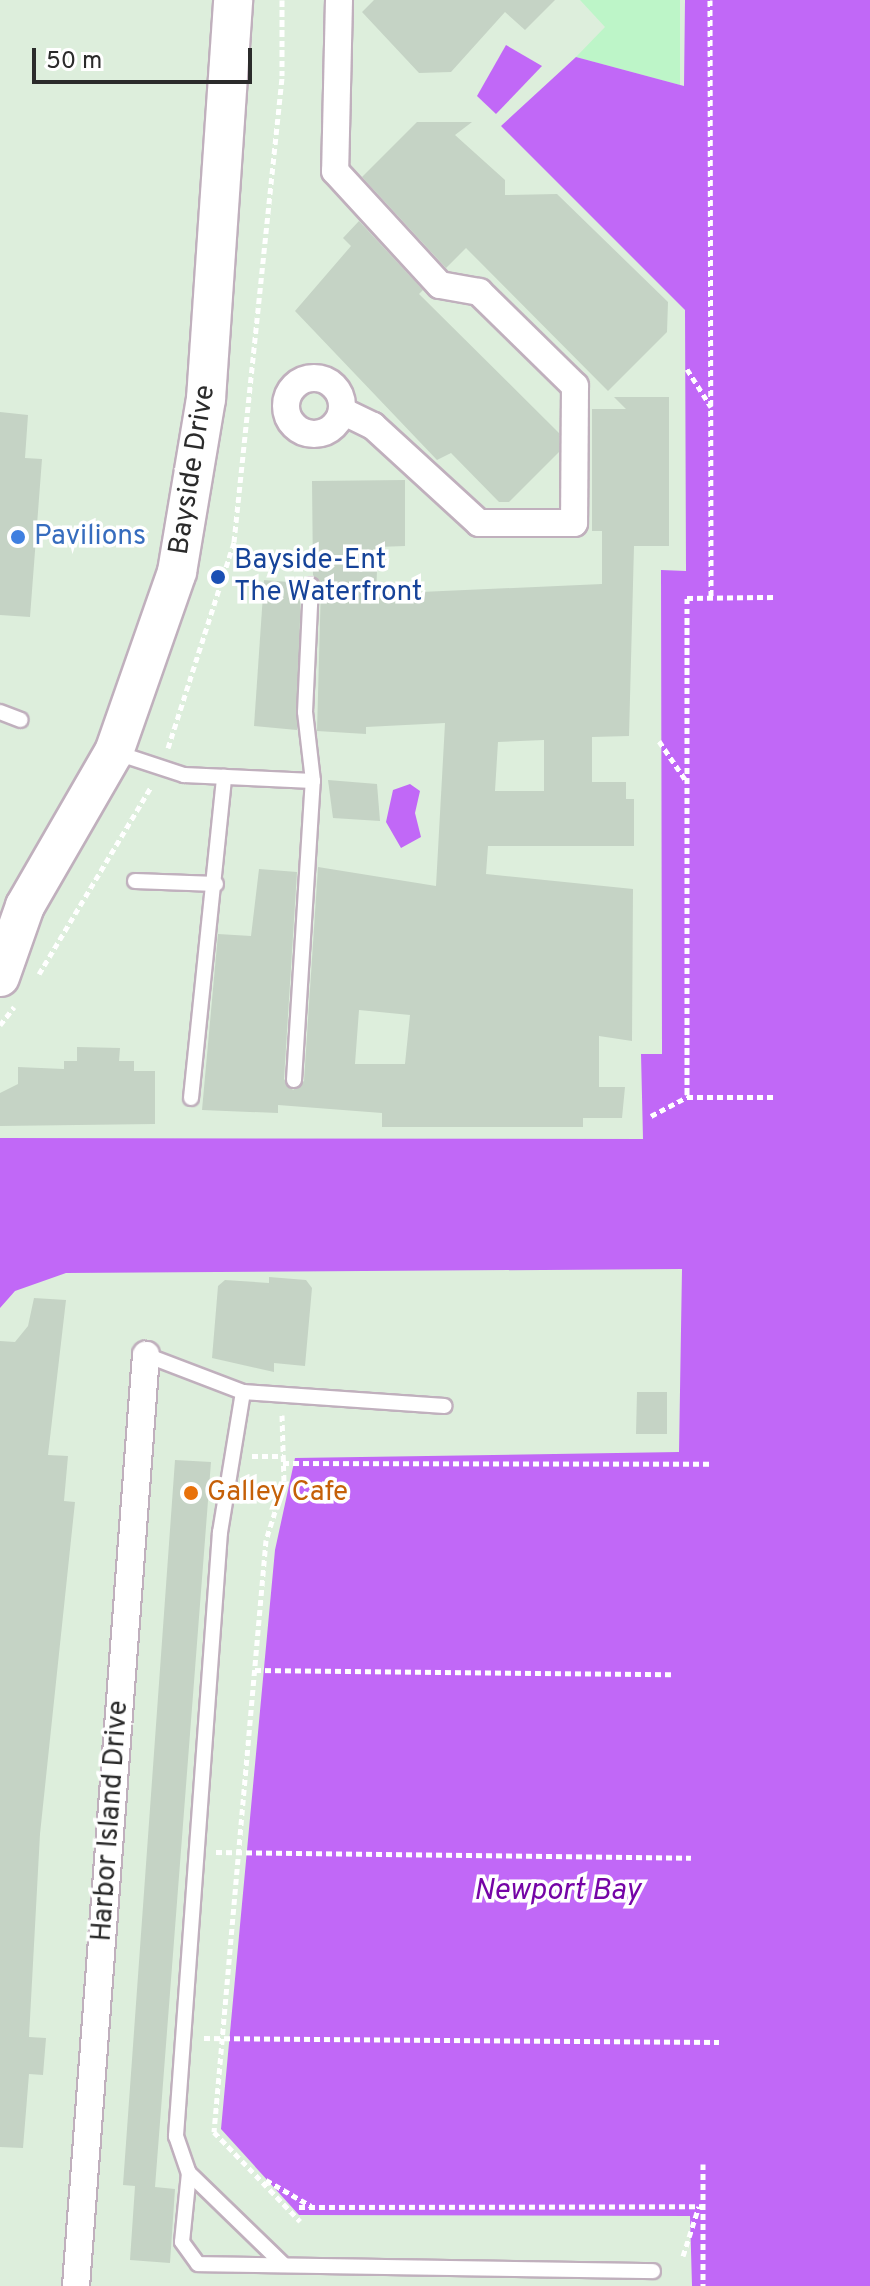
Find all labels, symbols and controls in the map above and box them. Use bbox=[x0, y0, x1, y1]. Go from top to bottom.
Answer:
scale bar bbox=[36, 32, 256, 82]
text: 50 m bbox=[46, 47, 102, 77]
street label: Bayside Drive bbox=[163, 383, 223, 557]
place label: Pavilions bbox=[34, 520, 146, 554]
marker: Pavilions bbox=[9, 528, 27, 546]
place label: Bayside-Ent The Waterfront bbox=[234, 544, 423, 610]
marker: Bayside-Ent The Waterfront bbox=[209, 568, 227, 586]
place label: Galley Cafe bbox=[207, 1476, 348, 1510]
marker: Galley Cafe bbox=[182, 1484, 200, 1502]
street label: Harbor Island Drive bbox=[86, 1699, 136, 1943]
water label: Newport Bay bbox=[474, 1874, 640, 1910]

